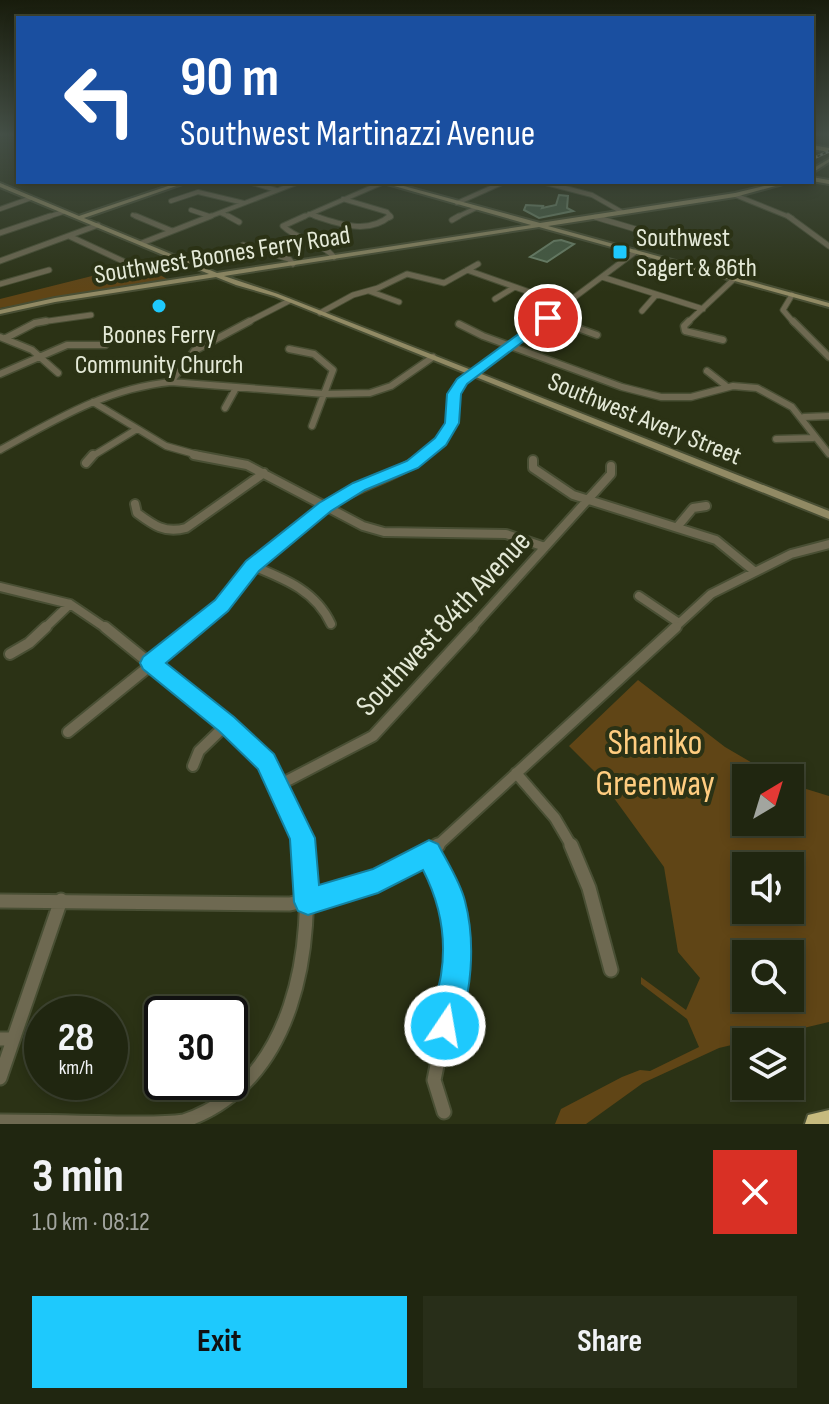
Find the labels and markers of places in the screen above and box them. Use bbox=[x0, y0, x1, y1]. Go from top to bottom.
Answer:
place label: Southwest Sagert & 86th bbox=[636, 223, 757, 284]
marker: Southwest Sagert & 86th bbox=[611, 243, 629, 261]
pin bbox=[514, 284, 582, 352]
marker: Boones Ferry Community Church bbox=[150, 297, 168, 315]
place label: Boones Ferry Community Church bbox=[75, 320, 243, 381]

